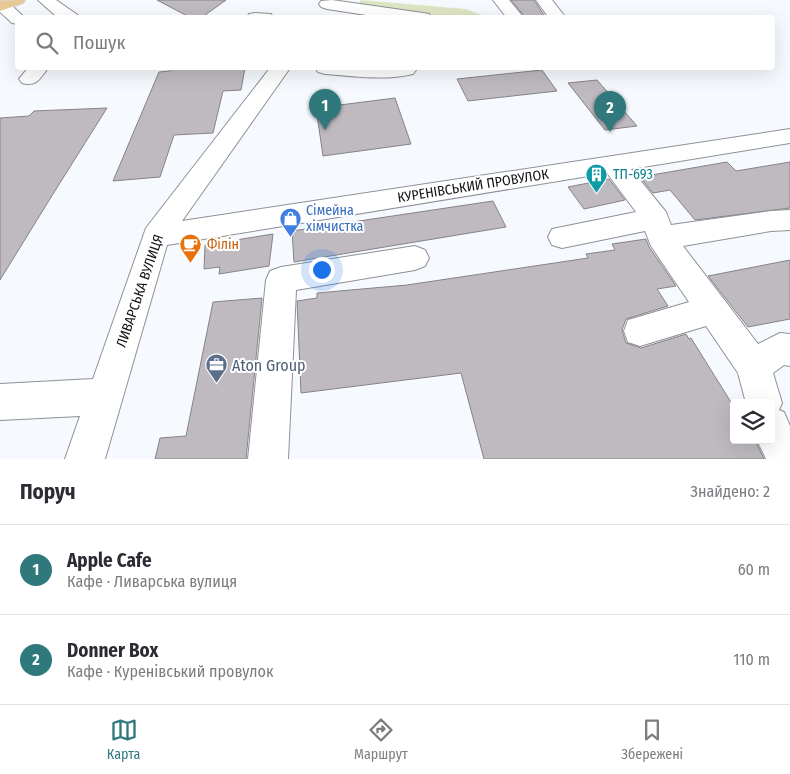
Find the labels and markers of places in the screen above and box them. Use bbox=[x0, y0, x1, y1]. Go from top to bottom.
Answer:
pin: 1 bbox=[309, 89, 341, 130]
pin: 2 bbox=[594, 91, 626, 132]
building icon: ТП-693 bbox=[585, 162, 609, 193]
place label: ТП-693 bbox=[613, 166, 653, 183]
place label: Сімейна хімчистка bbox=[306, 202, 364, 235]
shop icon: Сімейна хімчистка bbox=[278, 206, 302, 237]
cafe icon: Філін bbox=[179, 232, 203, 263]
place label: Філін bbox=[207, 236, 239, 253]
office icon: Aton Group bbox=[204, 353, 228, 384]
place label: Aton Group bbox=[232, 356, 306, 375]

